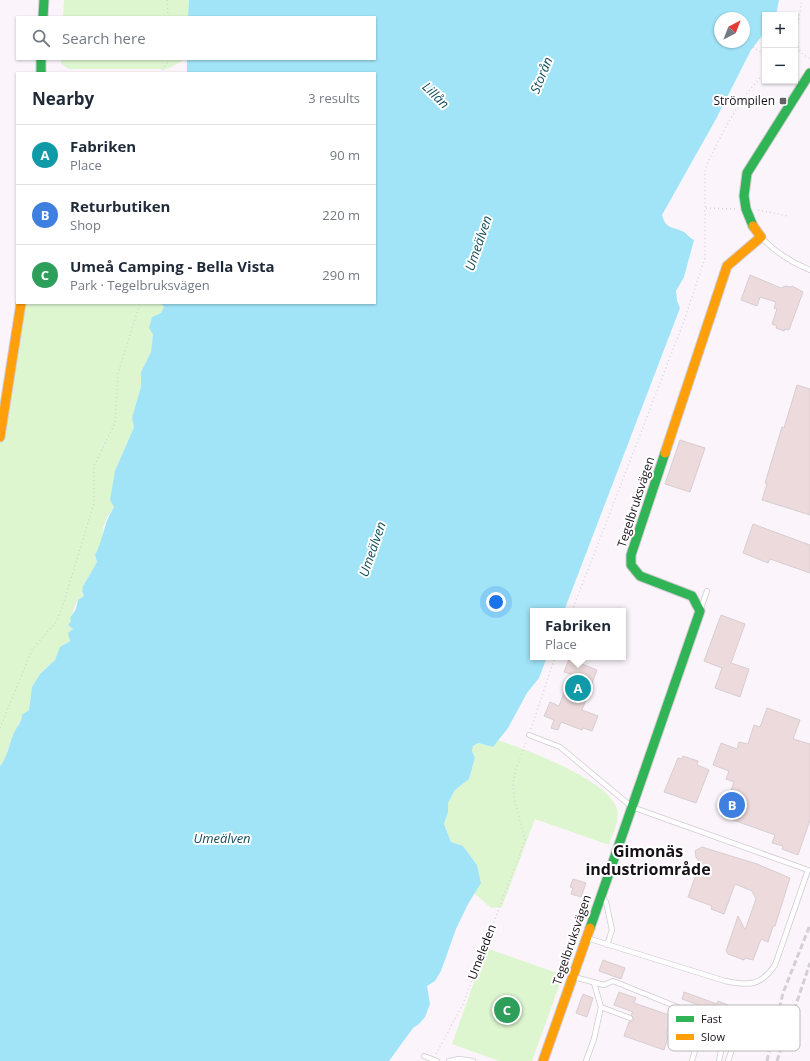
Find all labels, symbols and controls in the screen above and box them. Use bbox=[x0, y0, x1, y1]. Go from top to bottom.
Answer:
north arrow bbox=[714, 12, 750, 48]
map controls bbox=[762, 12, 798, 84]
button: + bbox=[762, 12, 798, 48]
search box bbox=[16, 16, 376, 60]
icon: search bbox=[30, 27, 52, 49]
text: Search here bbox=[62, 28, 146, 48]
button: − bbox=[762, 48, 798, 84]
water label: Storån bbox=[526, 54, 556, 96]
water label: Lillån bbox=[419, 78, 453, 112]
text: Nearby bbox=[32, 87, 94, 110]
text: 3 results bbox=[308, 89, 360, 107]
place label: Strömpilen bbox=[713, 92, 775, 109]
marker: Strömpilen bbox=[778, 96, 788, 106]
text: Fabriken bbox=[70, 136, 136, 156]
text: A bbox=[41, 146, 49, 164]
text: 90 m bbox=[330, 146, 360, 164]
text: Place bbox=[70, 156, 102, 174]
text: Returbutiken bbox=[70, 196, 170, 216]
text: B bbox=[41, 206, 49, 224]
text: 220 m bbox=[322, 206, 360, 224]
water label: Umeälven bbox=[460, 213, 496, 273]
text: Shop bbox=[70, 216, 101, 234]
text: Umeå Camping - Bella Vista bbox=[70, 256, 275, 276]
text: C bbox=[41, 266, 49, 284]
text: 290 m bbox=[322, 266, 360, 284]
text: Park · Tegelbruksvägen bbox=[70, 276, 210, 294]
street label: Tegelbruksvägen bbox=[613, 454, 658, 549]
water label: Umeälven bbox=[354, 519, 390, 579]
your location bbox=[486, 592, 506, 612]
popup bbox=[530, 608, 626, 660]
text: Fabriken bbox=[545, 615, 611, 635]
text: Place bbox=[545, 635, 577, 653]
pin: A bbox=[565, 673, 591, 703]
pin: B bbox=[719, 790, 745, 820]
water label: Umeälven bbox=[193, 829, 251, 847]
district label: Gimonäs industriområde bbox=[585, 840, 711, 880]
street label: Tegelbruksvägen bbox=[548, 892, 595, 987]
street label: Umeleden bbox=[463, 922, 500, 982]
pin: C bbox=[494, 995, 520, 1025]
legend bbox=[668, 1005, 800, 1051]
text: Fast bbox=[701, 1011, 722, 1026]
text: Slow bbox=[701, 1029, 725, 1044]

